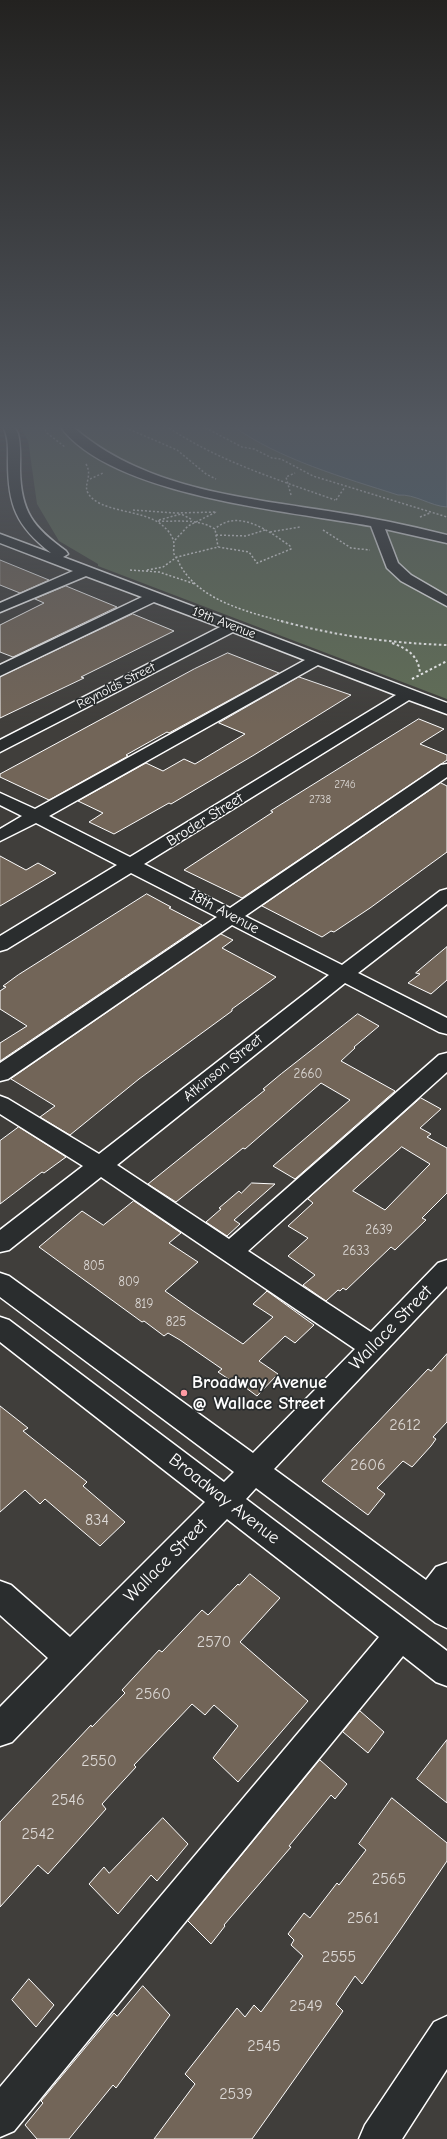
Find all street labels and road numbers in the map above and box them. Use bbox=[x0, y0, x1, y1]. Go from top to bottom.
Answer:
street label: 19th Avenue bbox=[190, 604, 258, 642]
street label: Reynolds Street bbox=[74, 660, 158, 712]
street label: Broder Street bbox=[163, 789, 247, 851]
street label: 18th Avenue bbox=[186, 886, 262, 938]
street label: Atkinson Street bbox=[180, 1030, 266, 1106]
street label: Wallace Street bbox=[345, 1281, 437, 1375]
street label: Broadway Avenue bbox=[164, 1449, 284, 1549]
street label: Wallace Street bbox=[120, 1515, 212, 1607]

